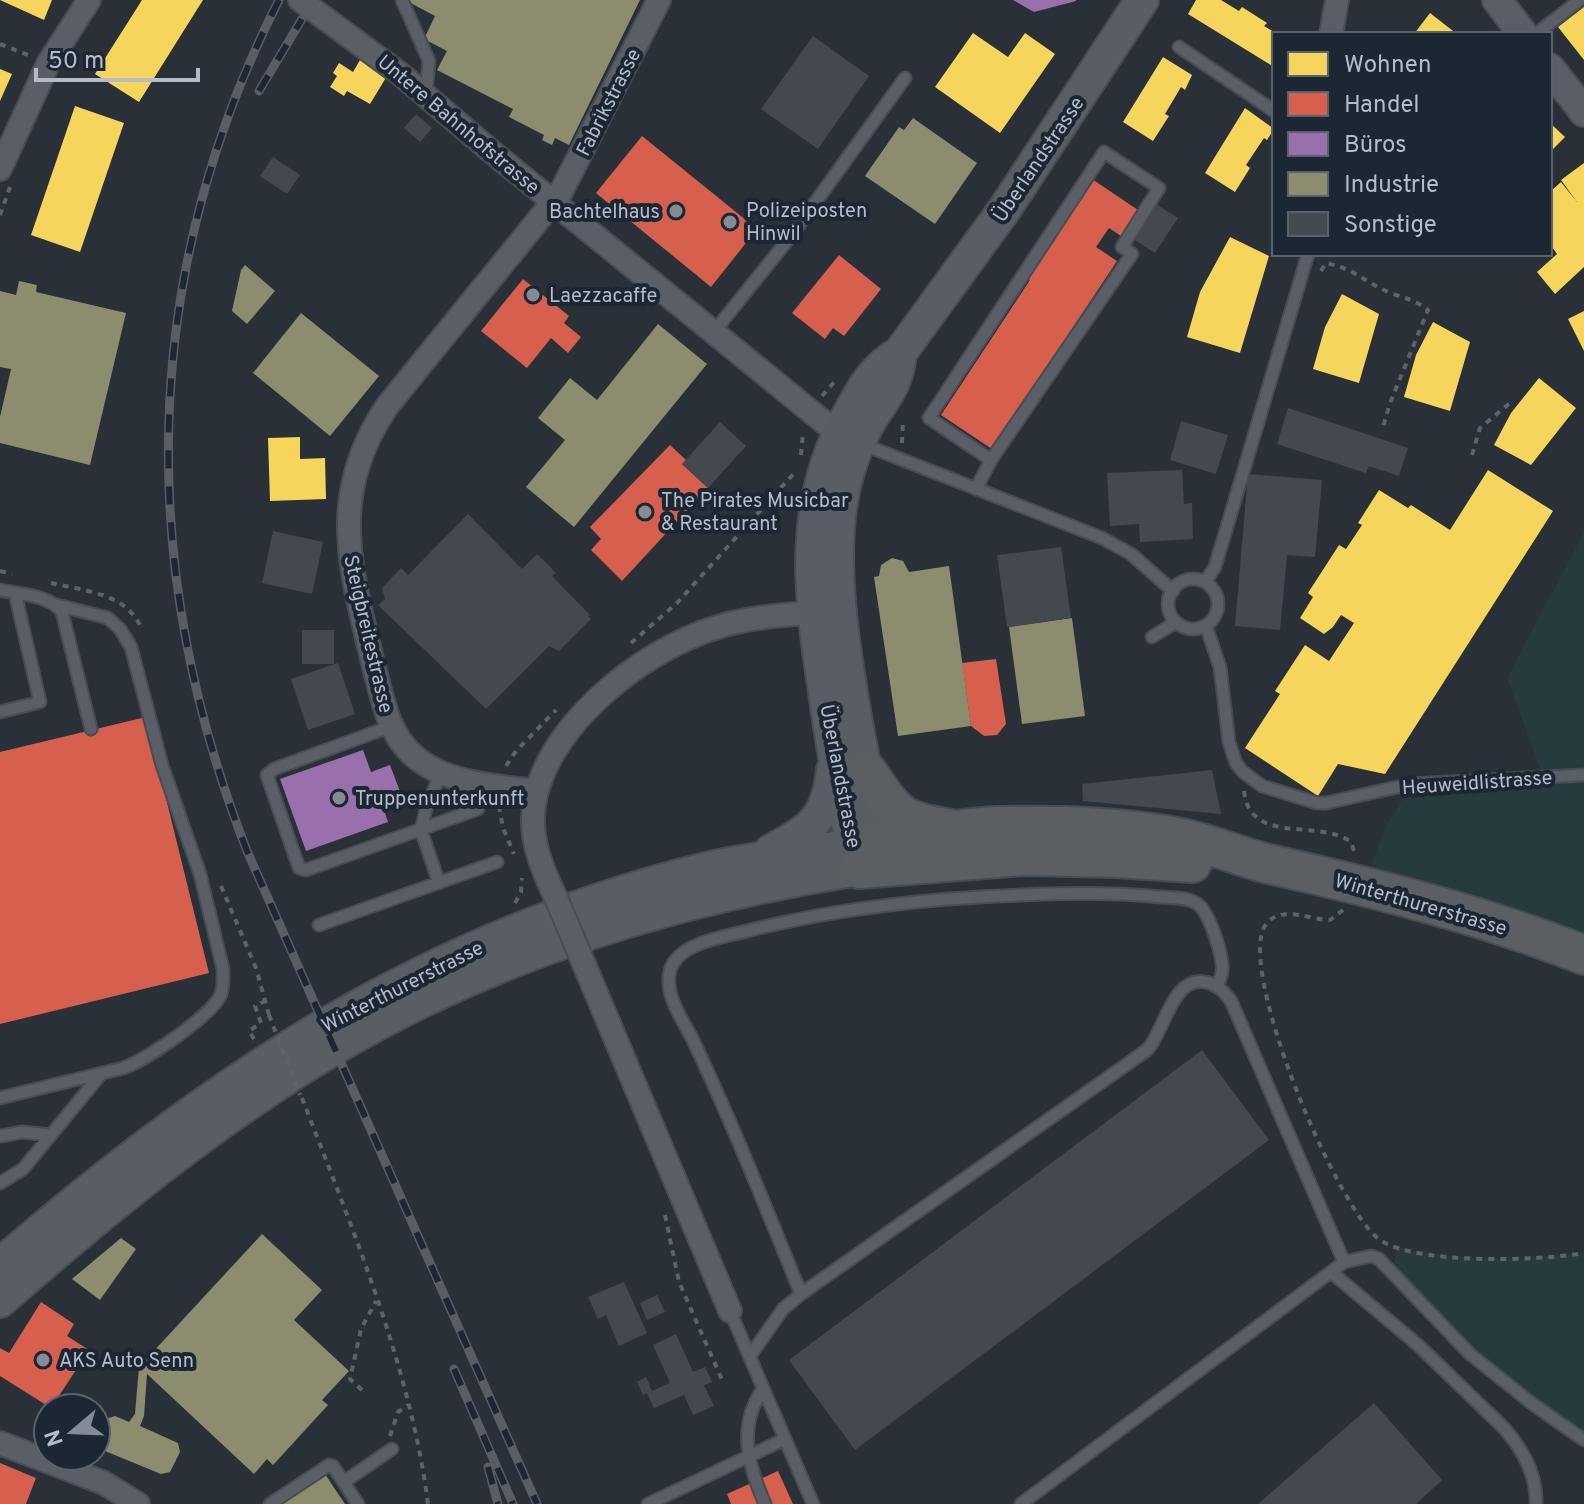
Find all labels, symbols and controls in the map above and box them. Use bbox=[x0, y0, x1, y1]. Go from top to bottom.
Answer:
scale bar bbox=[36, 32, 198, 82]
legend bbox=[1272, 32, 1552, 256]
street label: Fabrikstrasse bbox=[572, 45, 648, 161]
text: 50 m bbox=[48, 47, 104, 77]
street label: Untere Bahnhofstrasse bbox=[371, 50, 544, 201]
text: Wohnen bbox=[1344, 51, 1431, 81]
text: Handel bbox=[1344, 91, 1420, 121]
street label: Überlandstrasse bbox=[987, 92, 1091, 228]
text: Büros bbox=[1344, 131, 1406, 161]
text: Industrie bbox=[1344, 171, 1439, 201]
place label: Polizeiposten Hinwil bbox=[746, 199, 867, 248]
place label: Bachtelhaus bbox=[549, 200, 660, 226]
marker: Bachtelhaus bbox=[667, 202, 685, 220]
text: Sonstige bbox=[1344, 211, 1437, 241]
marker: Polizeiposten Hinwil bbox=[721, 213, 739, 231]
place label: Laezzacaffe bbox=[549, 284, 657, 310]
marker: Laezzacaffe bbox=[524, 286, 542, 304]
place label: The Pirates Musicbar & Restaurant bbox=[661, 489, 849, 538]
marker: The Pirates Musicbar & Restaurant bbox=[636, 503, 654, 521]
street label: Steigbreitestrasse bbox=[336, 553, 398, 716]
street label: Überlandstrasse bbox=[812, 702, 867, 851]
street label: Heuweidlistrasse bbox=[1401, 766, 1553, 802]
place label: Truppenunterkunft bbox=[355, 787, 525, 813]
marker: Truppenunterkunft bbox=[330, 789, 348, 807]
street label: Winterthurerstrasse bbox=[1331, 869, 1510, 943]
street label: Winterthurerstrasse bbox=[318, 936, 488, 1040]
place label: AKS Auto Senn bbox=[59, 1349, 194, 1375]
marker: AKS Auto Senn bbox=[34, 1351, 52, 1369]
north arrow bbox=[32, 1392, 112, 1472]
text: N bbox=[40, 1426, 71, 1450]

